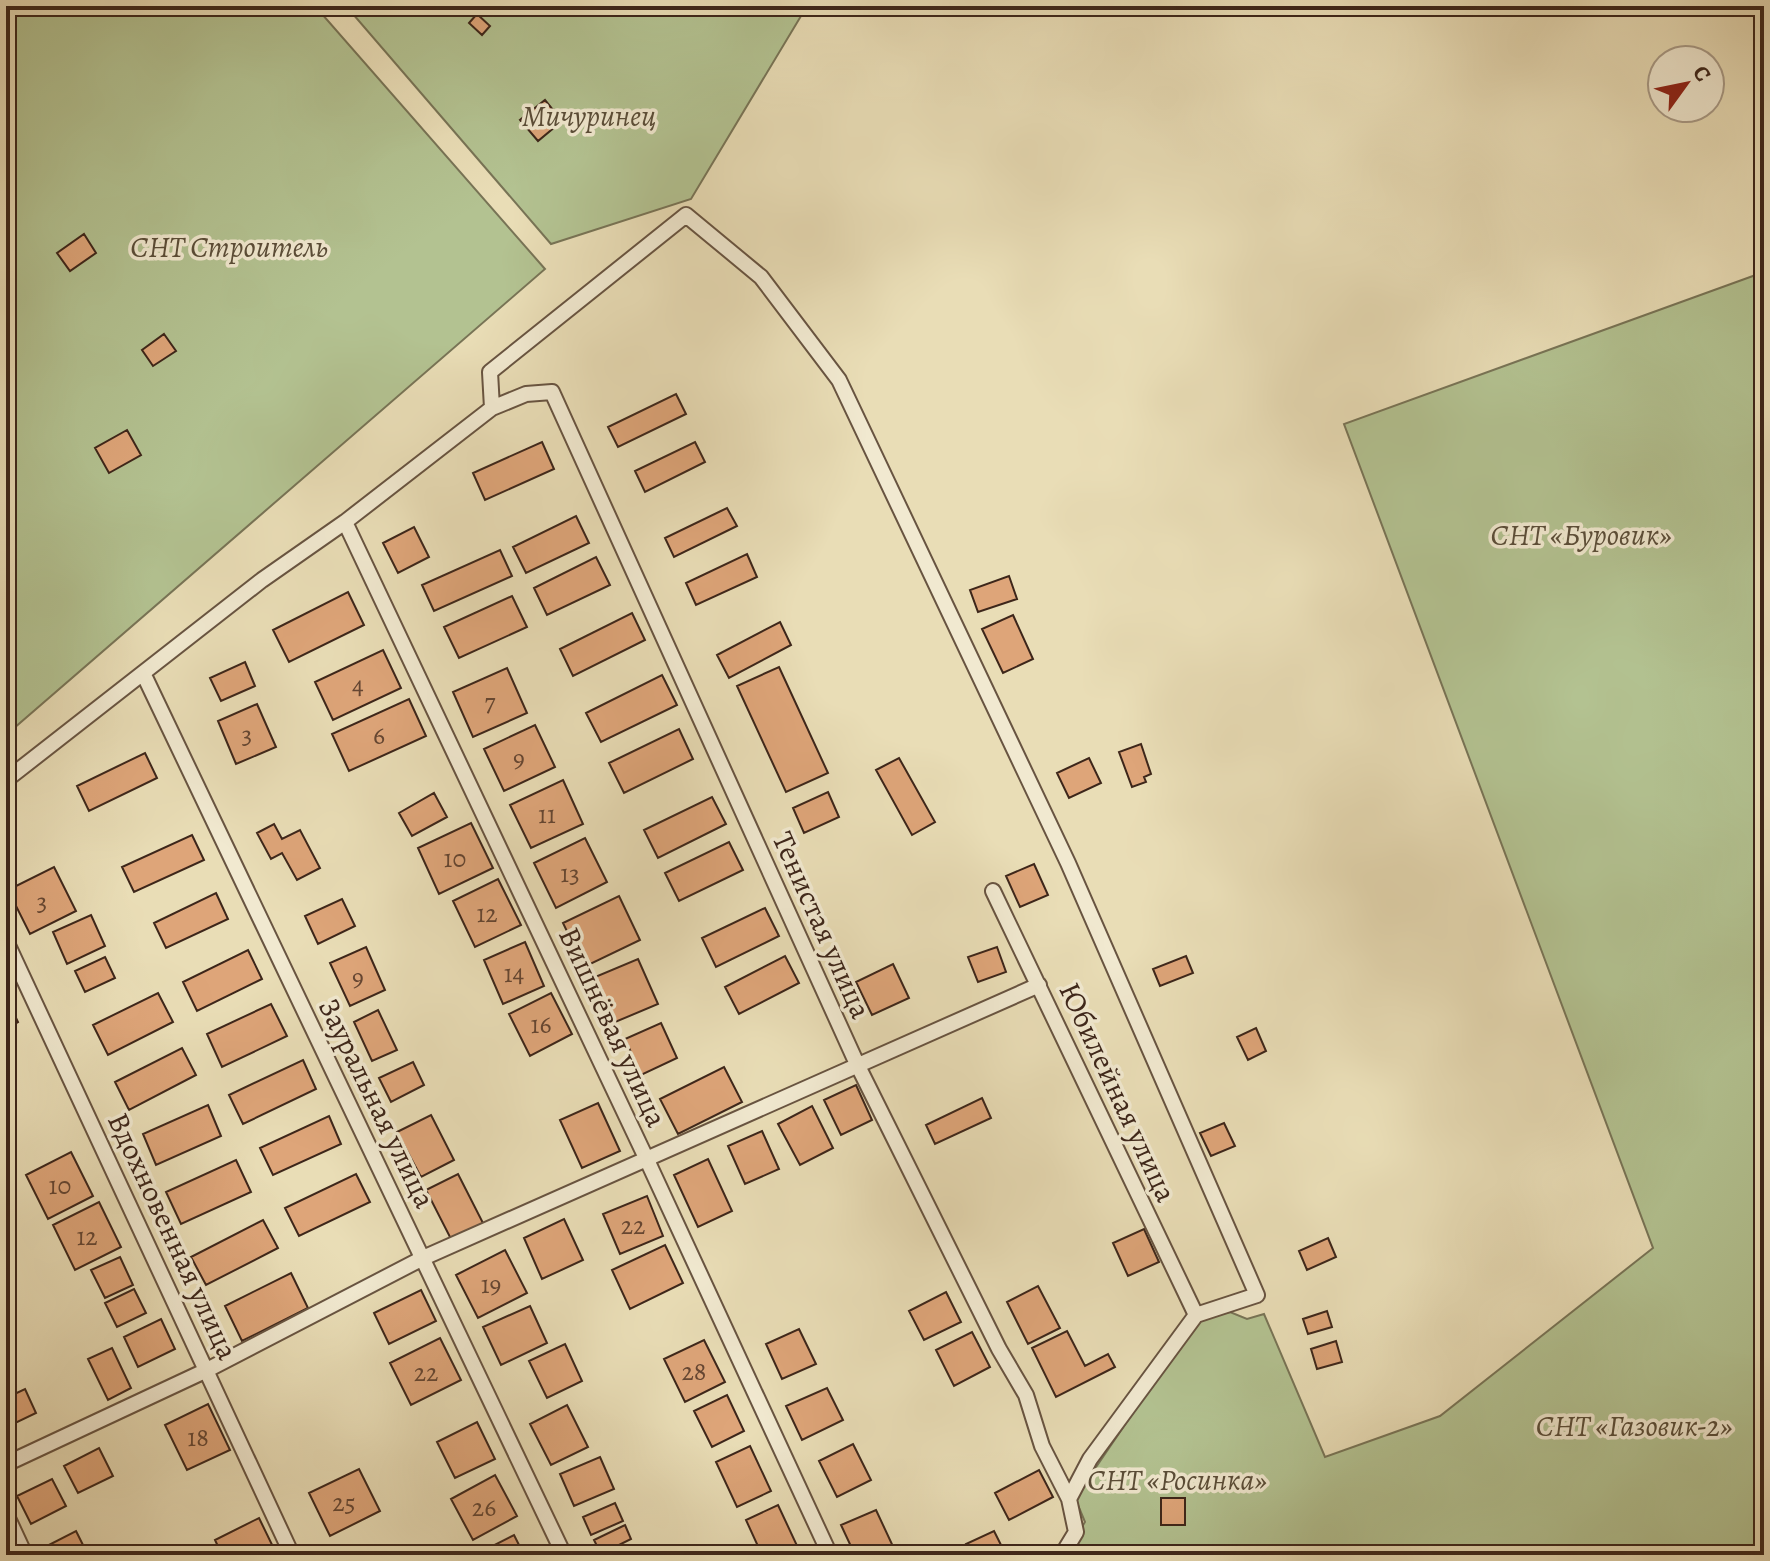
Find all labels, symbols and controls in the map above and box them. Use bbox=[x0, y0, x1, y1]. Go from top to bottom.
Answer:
north arrow bbox=[1646, 44, 1726, 124]
text: С bbox=[1686, 60, 1718, 88]
park label: Мичуринец bbox=[522, 96, 656, 136]
park label: СНТ Строитель bbox=[130, 227, 328, 267]
park label: СНТ «Буровик» bbox=[1490, 515, 1672, 555]
house number: 4 bbox=[352, 668, 364, 703]
house number: 7 bbox=[485, 685, 496, 720]
house number: 3 bbox=[242, 717, 252, 752]
house number: 6 bbox=[373, 718, 385, 753]
house number: 9 bbox=[513, 741, 525, 776]
house number: 11 bbox=[538, 797, 556, 832]
street label: Тенистая улица bbox=[763, 825, 881, 1025]
house number: 10 bbox=[444, 841, 466, 876]
house number: 13 bbox=[560, 856, 580, 891]
house number: 3 bbox=[37, 884, 47, 919]
house number: 12 bbox=[476, 896, 498, 931]
street label: Вишнёвая улица bbox=[549, 921, 677, 1133]
house number: 14 bbox=[504, 956, 525, 991]
house number: 9 bbox=[352, 960, 364, 995]
street label: Юбилейная улица bbox=[1050, 976, 1186, 1208]
street label: Зауральная улица bbox=[309, 991, 445, 1215]
house number: 16 bbox=[531, 1007, 551, 1042]
street label: Вдохновенная улица bbox=[98, 1106, 248, 1366]
house number: 10 bbox=[49, 1168, 71, 1203]
house number: 22 bbox=[621, 1208, 645, 1243]
house number: 12 bbox=[76, 1219, 98, 1254]
house number: 19 bbox=[481, 1267, 501, 1302]
house number: 28 bbox=[682, 1354, 706, 1389]
house number: 22 bbox=[414, 1355, 438, 1390]
park label: СНТ «Газовик-2» bbox=[1536, 1406, 1732, 1446]
house number: 18 bbox=[187, 1420, 209, 1455]
park label: СНТ «Росинка» bbox=[1087, 1460, 1267, 1500]
house number: 25 bbox=[332, 1485, 356, 1520]
house number: 26 bbox=[472, 1490, 496, 1525]

